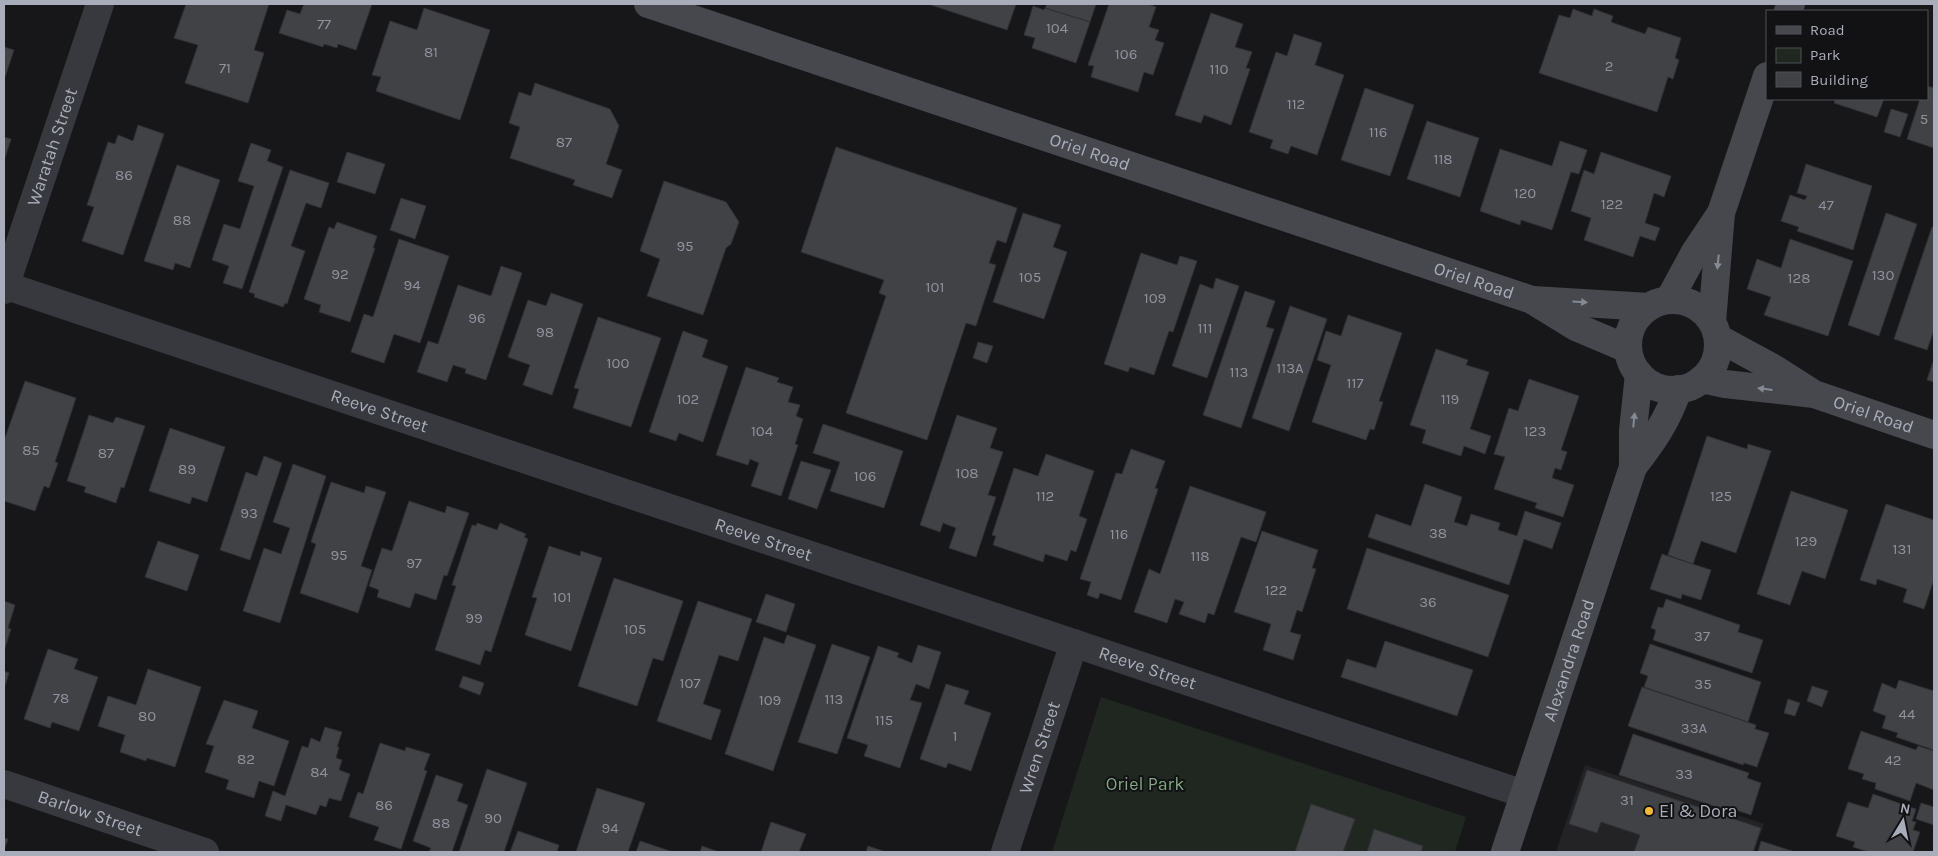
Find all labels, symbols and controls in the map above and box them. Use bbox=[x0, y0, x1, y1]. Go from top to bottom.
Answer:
legend bbox=[1766, 10, 1928, 100]
house number: 77 bbox=[317, 15, 331, 33]
house number: 104 bbox=[1046, 19, 1069, 37]
text: Road bbox=[1810, 21, 1845, 39]
house number: 81 bbox=[424, 43, 438, 61]
house number: 106 bbox=[1115, 45, 1137, 63]
text: Park bbox=[1810, 46, 1840, 64]
house number: 2 bbox=[1605, 57, 1613, 75]
house number: 71 bbox=[219, 59, 231, 77]
house number: 110 bbox=[1210, 60, 1229, 78]
text: Building bbox=[1810, 71, 1868, 89]
street label: Waratah Street bbox=[22, 85, 82, 209]
house number: 112 bbox=[1287, 95, 1305, 113]
house number: 5 bbox=[1920, 110, 1928, 128]
house number: 116 bbox=[1369, 123, 1387, 141]
street label: Oriel Road bbox=[1047, 128, 1133, 176]
house number: 87 bbox=[556, 133, 572, 151]
house number: 118 bbox=[1433, 150, 1453, 168]
house number: 86 bbox=[115, 166, 133, 184]
house number: 120 bbox=[1514, 184, 1536, 202]
house number: 122 bbox=[1601, 195, 1623, 213]
house number: 47 bbox=[1818, 196, 1834, 214]
house number: 88 bbox=[173, 211, 191, 229]
house number: 95 bbox=[676, 237, 694, 255]
one-way arrow bbox=[1714, 254, 1722, 270]
street label: Oriel Road bbox=[1431, 257, 1517, 304]
house number: 92 bbox=[331, 265, 349, 283]
house number: 130 bbox=[1872, 266, 1894, 284]
house number: 105 bbox=[1019, 268, 1041, 286]
house number: 128 bbox=[1788, 269, 1810, 287]
house number: 94 bbox=[403, 276, 421, 294]
house number: 101 bbox=[926, 278, 944, 296]
house number: 109 bbox=[1144, 289, 1166, 307]
one-way arrow bbox=[1572, 298, 1588, 306]
house number: 96 bbox=[468, 309, 486, 327]
house number: 111 bbox=[1198, 319, 1212, 337]
house number: 98 bbox=[536, 323, 554, 341]
house number: 100 bbox=[607, 354, 629, 372]
house number: 113A bbox=[1276, 359, 1304, 377]
house number: 113 bbox=[1230, 363, 1248, 381]
house number: 117 bbox=[1347, 374, 1363, 392]
street label: Reeve Street bbox=[328, 384, 431, 437]
one-way arrow bbox=[1757, 385, 1773, 393]
house number: 102 bbox=[677, 390, 699, 408]
house number: 119 bbox=[1441, 390, 1459, 408]
street label: Oriel Road bbox=[1830, 390, 1917, 438]
one-way arrow bbox=[1630, 412, 1638, 428]
house number: 104 bbox=[751, 422, 774, 440]
house number: 123 bbox=[1524, 422, 1546, 440]
house number: 85 bbox=[22, 441, 40, 459]
house number: 87 bbox=[98, 444, 114, 462]
house number: 89 bbox=[178, 460, 196, 478]
house number: 108 bbox=[955, 464, 979, 482]
house number: 106 bbox=[854, 467, 876, 485]
house number: 112 bbox=[1036, 487, 1054, 505]
house number: 125 bbox=[1710, 487, 1732, 505]
house number: 93 bbox=[240, 504, 258, 522]
street label: Reeve Street bbox=[712, 513, 815, 566]
house number: 38 bbox=[1429, 524, 1447, 542]
house number: 116 bbox=[1110, 525, 1128, 543]
house number: 129 bbox=[1795, 532, 1817, 550]
house number: 131 bbox=[1893, 540, 1911, 558]
house number: 95 bbox=[330, 546, 348, 564]
house number: 118 bbox=[1190, 547, 1210, 565]
house number: 97 bbox=[406, 554, 422, 572]
house number: 122 bbox=[1265, 581, 1287, 599]
house number: 101 bbox=[553, 588, 571, 606]
house number: 36 bbox=[1419, 593, 1437, 611]
street label: Alexandra Road bbox=[1538, 596, 1599, 724]
house number: 99 bbox=[465, 609, 483, 627]
house number: 105 bbox=[624, 620, 646, 638]
house number: 37 bbox=[1694, 627, 1710, 645]
street label: Reeve Street bbox=[1096, 641, 1199, 695]
house number: 107 bbox=[680, 674, 700, 692]
house number: 35 bbox=[1694, 675, 1712, 693]
house number: 78 bbox=[53, 689, 69, 707]
house number: 113 bbox=[825, 690, 843, 708]
house number: 109 bbox=[759, 691, 781, 709]
street label: Wren Street bbox=[1014, 698, 1065, 797]
house number: 44 bbox=[1899, 705, 1916, 723]
house number: 80 bbox=[138, 707, 156, 725]
house number: 115 bbox=[875, 711, 893, 729]
house number: 33A bbox=[1681, 719, 1708, 737]
house number: 1 bbox=[953, 727, 957, 745]
house number: 82 bbox=[237, 750, 255, 768]
house number: 42 bbox=[1884, 751, 1902, 769]
house number: 84 bbox=[310, 763, 328, 781]
house number: 33 bbox=[1675, 765, 1693, 783]
park label: Oriel Park bbox=[1106, 773, 1184, 795]
street label: Barlow Street bbox=[35, 785, 146, 841]
house number: 31 bbox=[1620, 791, 1634, 809]
house number: 86 bbox=[375, 796, 393, 814]
north arrow bbox=[1878, 796, 1928, 846]
text: N bbox=[1899, 799, 1912, 818]
place label: El & Dora bbox=[1659, 800, 1737, 822]
marker: El & Dora bbox=[1643, 805, 1655, 817]
house number: 90 bbox=[484, 809, 502, 827]
house number: 88 bbox=[432, 814, 450, 832]
house number: 94 bbox=[601, 819, 619, 837]

